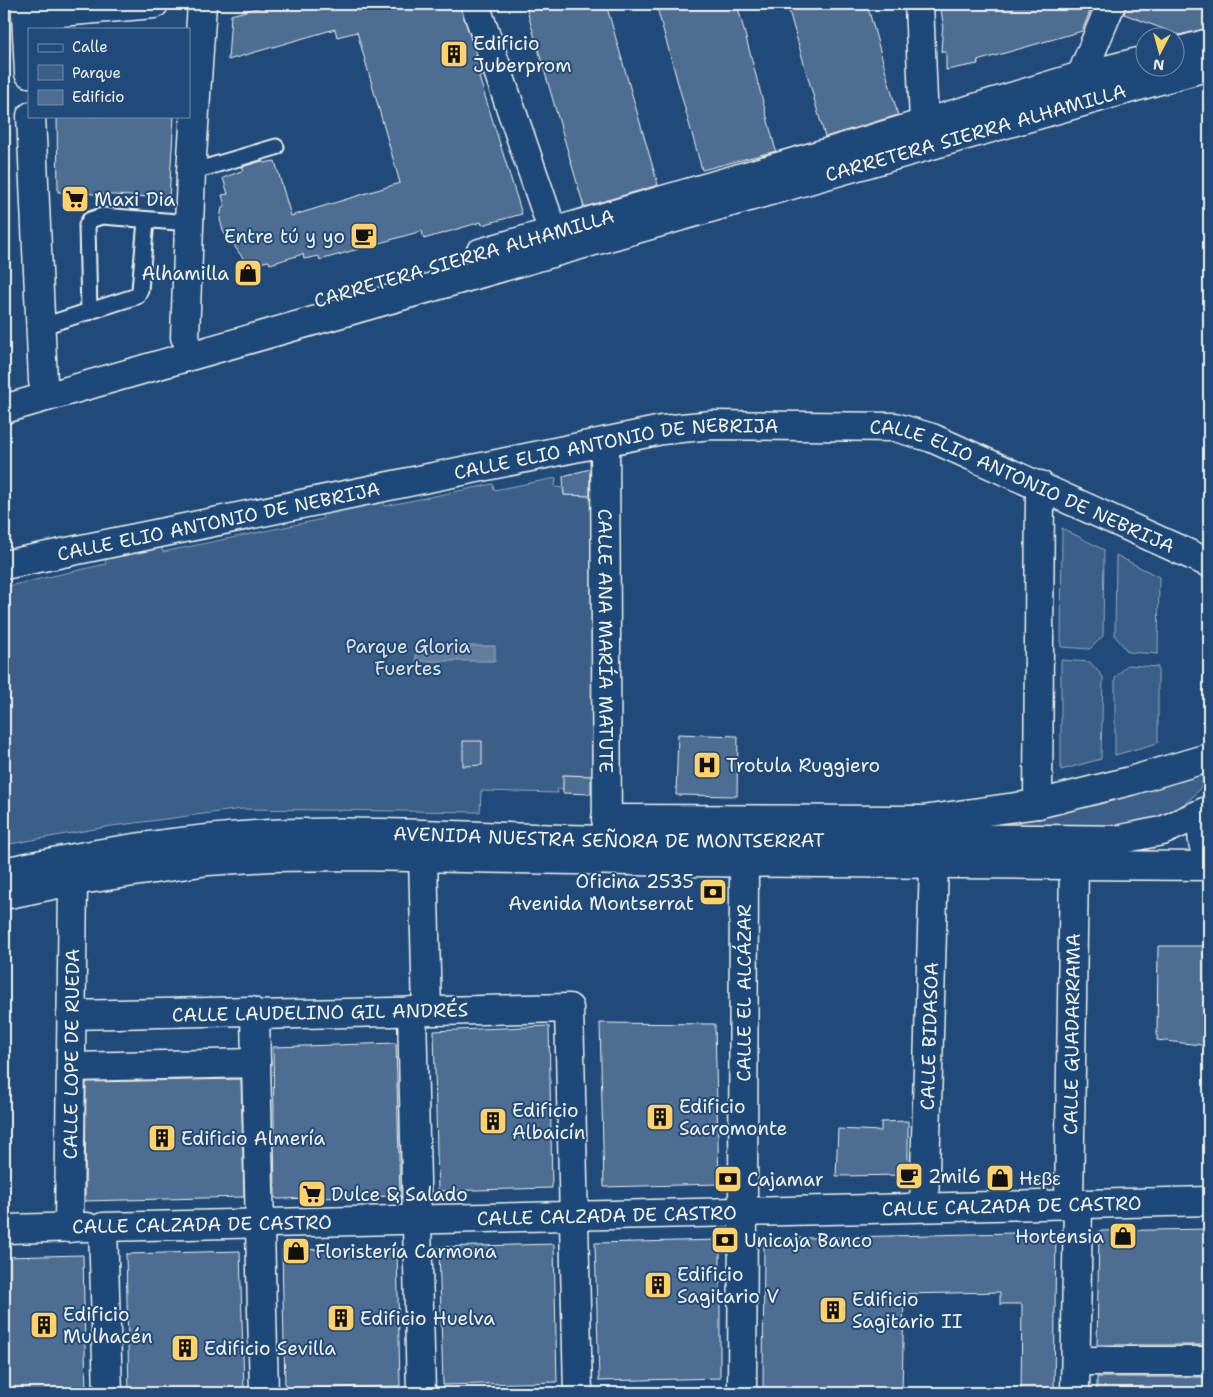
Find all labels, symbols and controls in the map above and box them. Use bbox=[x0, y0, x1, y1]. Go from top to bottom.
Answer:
legend bbox=[28, 28, 190, 118]
north arrow bbox=[1136, 28, 1186, 78]
place label: Edificio Juberprom bbox=[473, 31, 572, 78]
text: Calle bbox=[72, 37, 108, 57]
building icon: Edificio Juberprom bbox=[439, 39, 469, 69]
text: N bbox=[1152, 55, 1165, 74]
text: Parque bbox=[72, 63, 121, 83]
street label: CARRETERA SIERRA ALHAMILLA bbox=[822, 78, 1129, 188]
text: Edificio bbox=[72, 87, 124, 107]
supermarket icon: Maxi Dia bbox=[60, 184, 90, 214]
place label: Maxi Dia bbox=[94, 187, 176, 212]
street label: CARRETERA SIERRA ALHAMILLA bbox=[311, 203, 617, 313]
cafe icon: Entre tú y yo bbox=[349, 221, 379, 251]
place label: Entre tú y yo bbox=[224, 224, 345, 249]
shop icon: Alhamilla bbox=[233, 258, 263, 288]
place label: Alhamilla bbox=[141, 261, 229, 286]
street label: CALLE ELIO ANTONIO DE NEBRIJA bbox=[452, 412, 779, 485]
street label: CALLE ELIO ANTONIO DE NEBRIJA bbox=[869, 415, 1179, 559]
street label: CALLE ELIO ANTONIO DE NEBRIJA bbox=[55, 476, 382, 567]
street label: CALLE ANA MARÍA MATUTE bbox=[592, 509, 619, 773]
park label: Parque Gloria Fuertes bbox=[346, 634, 471, 681]
hospital icon: Trotula Ruggiero bbox=[692, 750, 722, 780]
place label: Trotula Ruggiero bbox=[726, 753, 880, 778]
street label: AVENIDA NUESTRA SEÑORA DE MONTSERRAT bbox=[393, 821, 825, 853]
place label: Oficina 2535 Avenida Montserrat bbox=[508, 869, 694, 916]
bank icon: Oficina 2535 Avenida Montserrat bbox=[698, 877, 728, 907]
street label: CALLE EL ALCÁZAR bbox=[731, 904, 757, 1082]
street label: CALLE GUADARRAMA bbox=[1058, 933, 1086, 1135]
street label: CALLE LOPE DE RUEDA bbox=[58, 948, 85, 1160]
street label: CALLE BIDASOA bbox=[915, 961, 944, 1111]
street label: CALLE LAUDELINO GIL ANDRÉS bbox=[172, 996, 468, 1028]
place label: Edificio Sacromonte bbox=[679, 1094, 787, 1141]
place label: Edificio Albaicín bbox=[512, 1098, 585, 1145]
building icon: Edificio Sacromonte bbox=[645, 1102, 675, 1132]
building icon: Edificio Albaicín bbox=[478, 1106, 508, 1136]
building icon: Edificio Almería bbox=[147, 1123, 177, 1153]
place label: Edificio Almería bbox=[181, 1126, 325, 1151]
cafe icon: 2mil6 bbox=[894, 1161, 924, 1191]
shop icon: Hεβε bbox=[985, 1163, 1015, 1193]
bank icon: Cajamar bbox=[713, 1164, 743, 1194]
place label: 2mil6 bbox=[928, 1164, 981, 1189]
place label: Hεβε bbox=[1019, 1166, 1061, 1191]
place label: Cajamar bbox=[747, 1167, 824, 1192]
supermarket icon: Dulce & Salado bbox=[297, 1179, 327, 1209]
place label: Dulce & Salado bbox=[331, 1182, 468, 1207]
street label: CALLE CALZADA DE CASTRO bbox=[881, 1191, 1142, 1222]
street label: CALLE CALZADA DE CASTRO bbox=[477, 1200, 737, 1231]
street label: CALLE CALZADA DE CASTRO bbox=[72, 1210, 332, 1239]
shop icon: Hortensia bbox=[1108, 1221, 1138, 1251]
place label: Hortensia bbox=[1015, 1224, 1104, 1249]
bank icon: Unicaja Banco bbox=[710, 1225, 740, 1255]
place label: Unicaja Banco bbox=[744, 1228, 872, 1253]
shop icon: Floristería Carmona bbox=[281, 1236, 311, 1266]
place label: Floristería Carmona bbox=[315, 1239, 497, 1264]
place label: Edificio Sagitario V bbox=[677, 1262, 779, 1309]
building icon: Edificio Sagitario V bbox=[643, 1270, 673, 1300]
place label: Edificio Sagitario II bbox=[852, 1287, 963, 1334]
building icon: Edificio Sagitario II bbox=[818, 1295, 848, 1325]
place label: Edificio Mulhacén bbox=[63, 1302, 153, 1349]
building icon: Edificio Huelva bbox=[326, 1303, 356, 1333]
place label: Edificio Huelva bbox=[360, 1306, 495, 1331]
building icon: Edificio Mulhacén bbox=[29, 1310, 59, 1340]
building icon: Edificio Sevilla bbox=[170, 1333, 200, 1363]
place label: Edificio Sevilla bbox=[204, 1336, 336, 1361]

